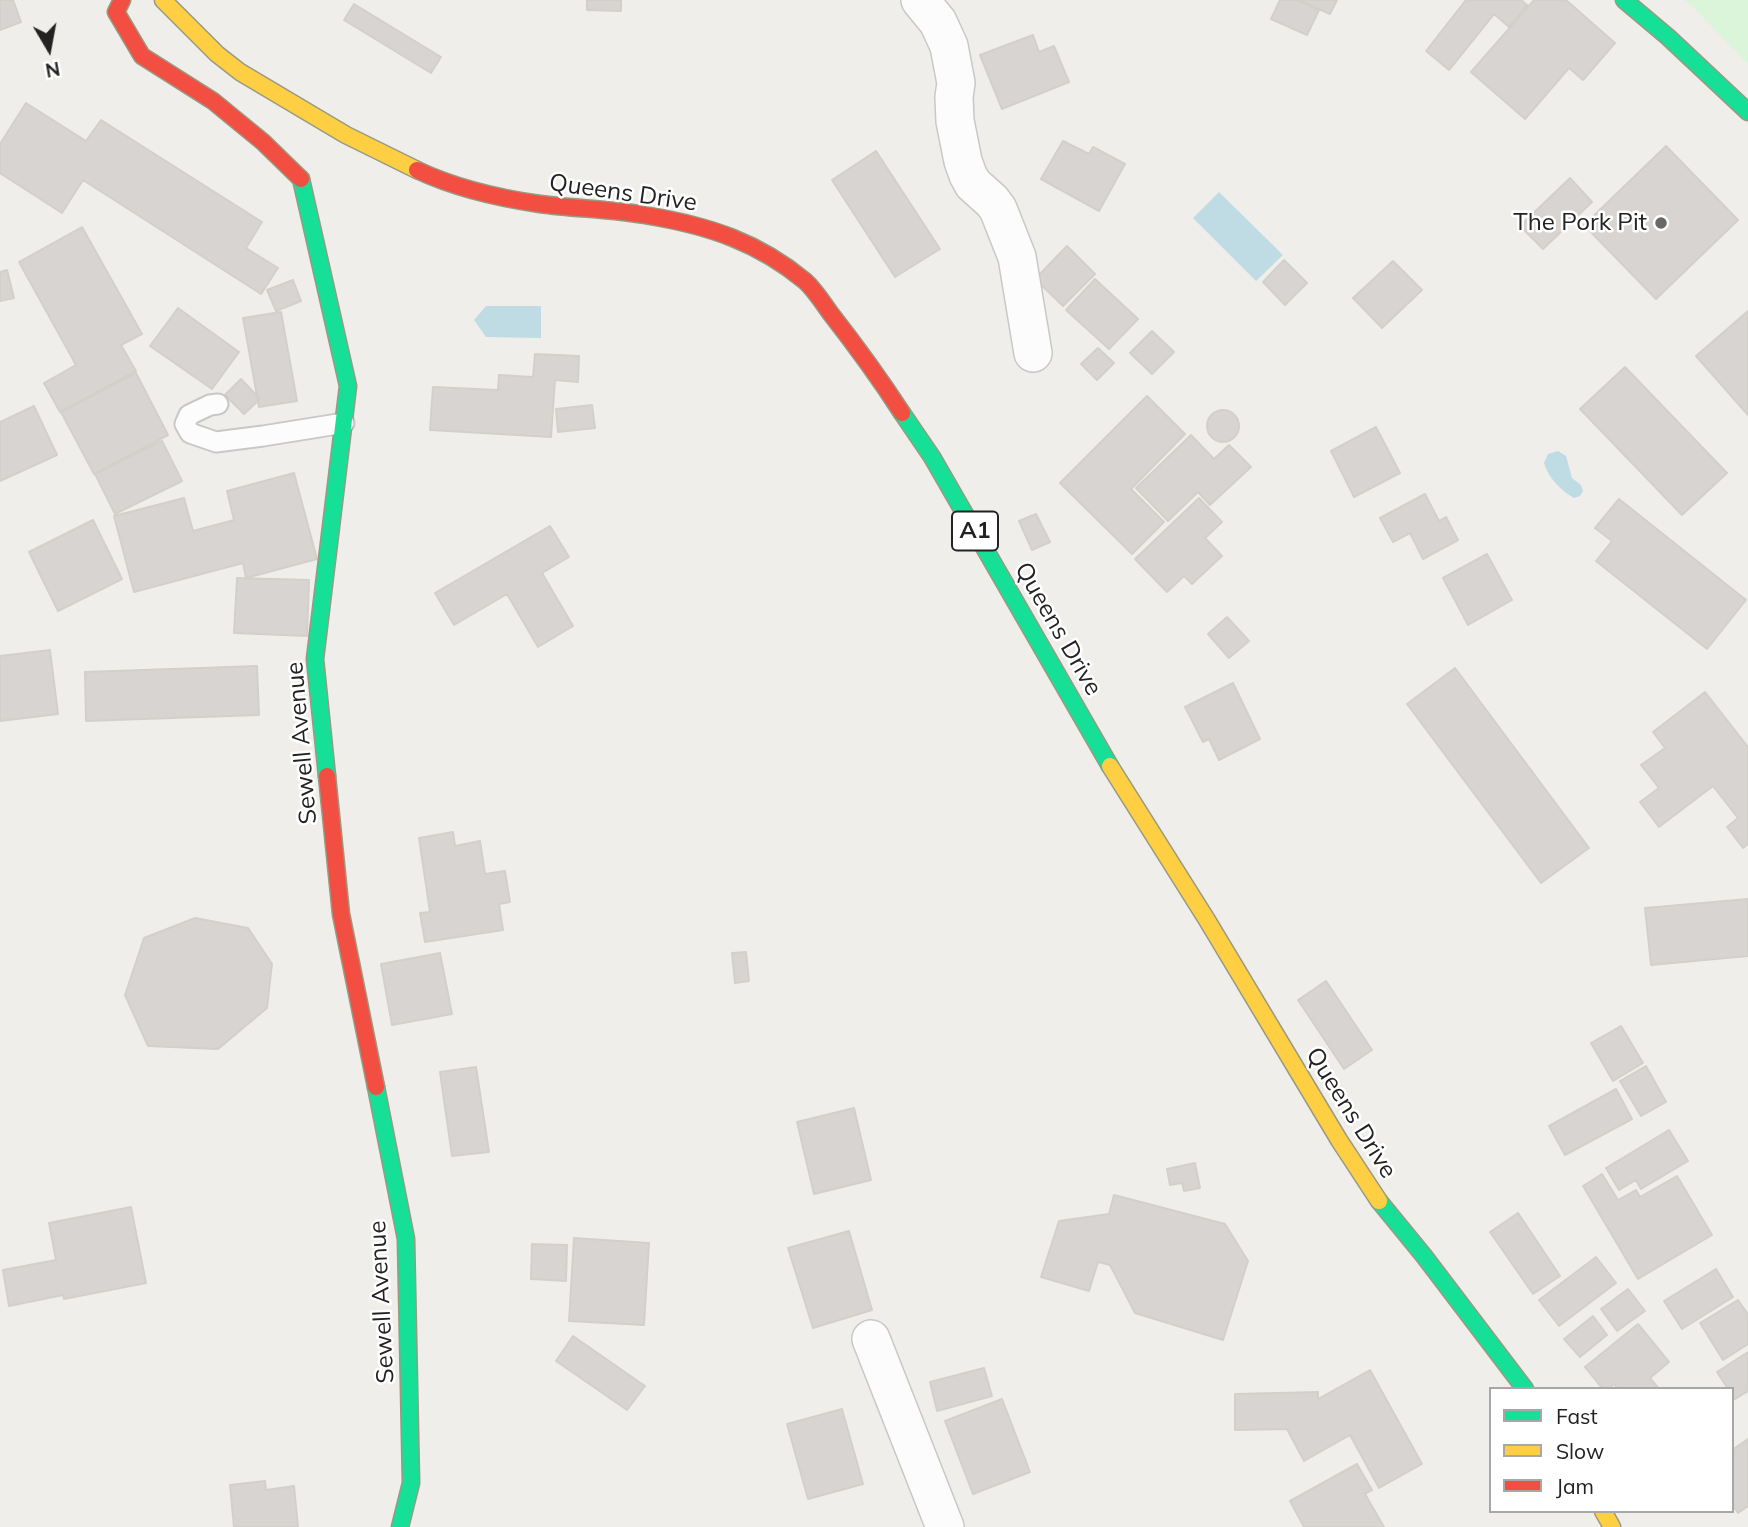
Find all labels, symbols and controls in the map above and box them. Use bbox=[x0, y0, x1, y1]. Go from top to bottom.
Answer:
north arrow bbox=[14, 14, 84, 84]
text: N bbox=[43, 57, 62, 83]
street label: Queens Drive bbox=[547, 168, 699, 218]
place label: The Pork Pit bbox=[1513, 209, 1647, 237]
marker: The Pork Pit bbox=[1653, 215, 1669, 231]
road number: A1 bbox=[952, 512, 998, 551]
street label: Queens Drive bbox=[1008, 557, 1108, 701]
street label: Sewell Avenue bbox=[281, 661, 323, 825]
street label: Queens Drive bbox=[1299, 1042, 1403, 1184]
street label: Sewell Avenue bbox=[363, 1220, 401, 1384]
legend bbox=[1489, 1387, 1734, 1513]
text: Fast bbox=[1556, 1403, 1598, 1429]
text: Slow bbox=[1556, 1438, 1604, 1464]
text: Jam bbox=[1556, 1473, 1594, 1499]

